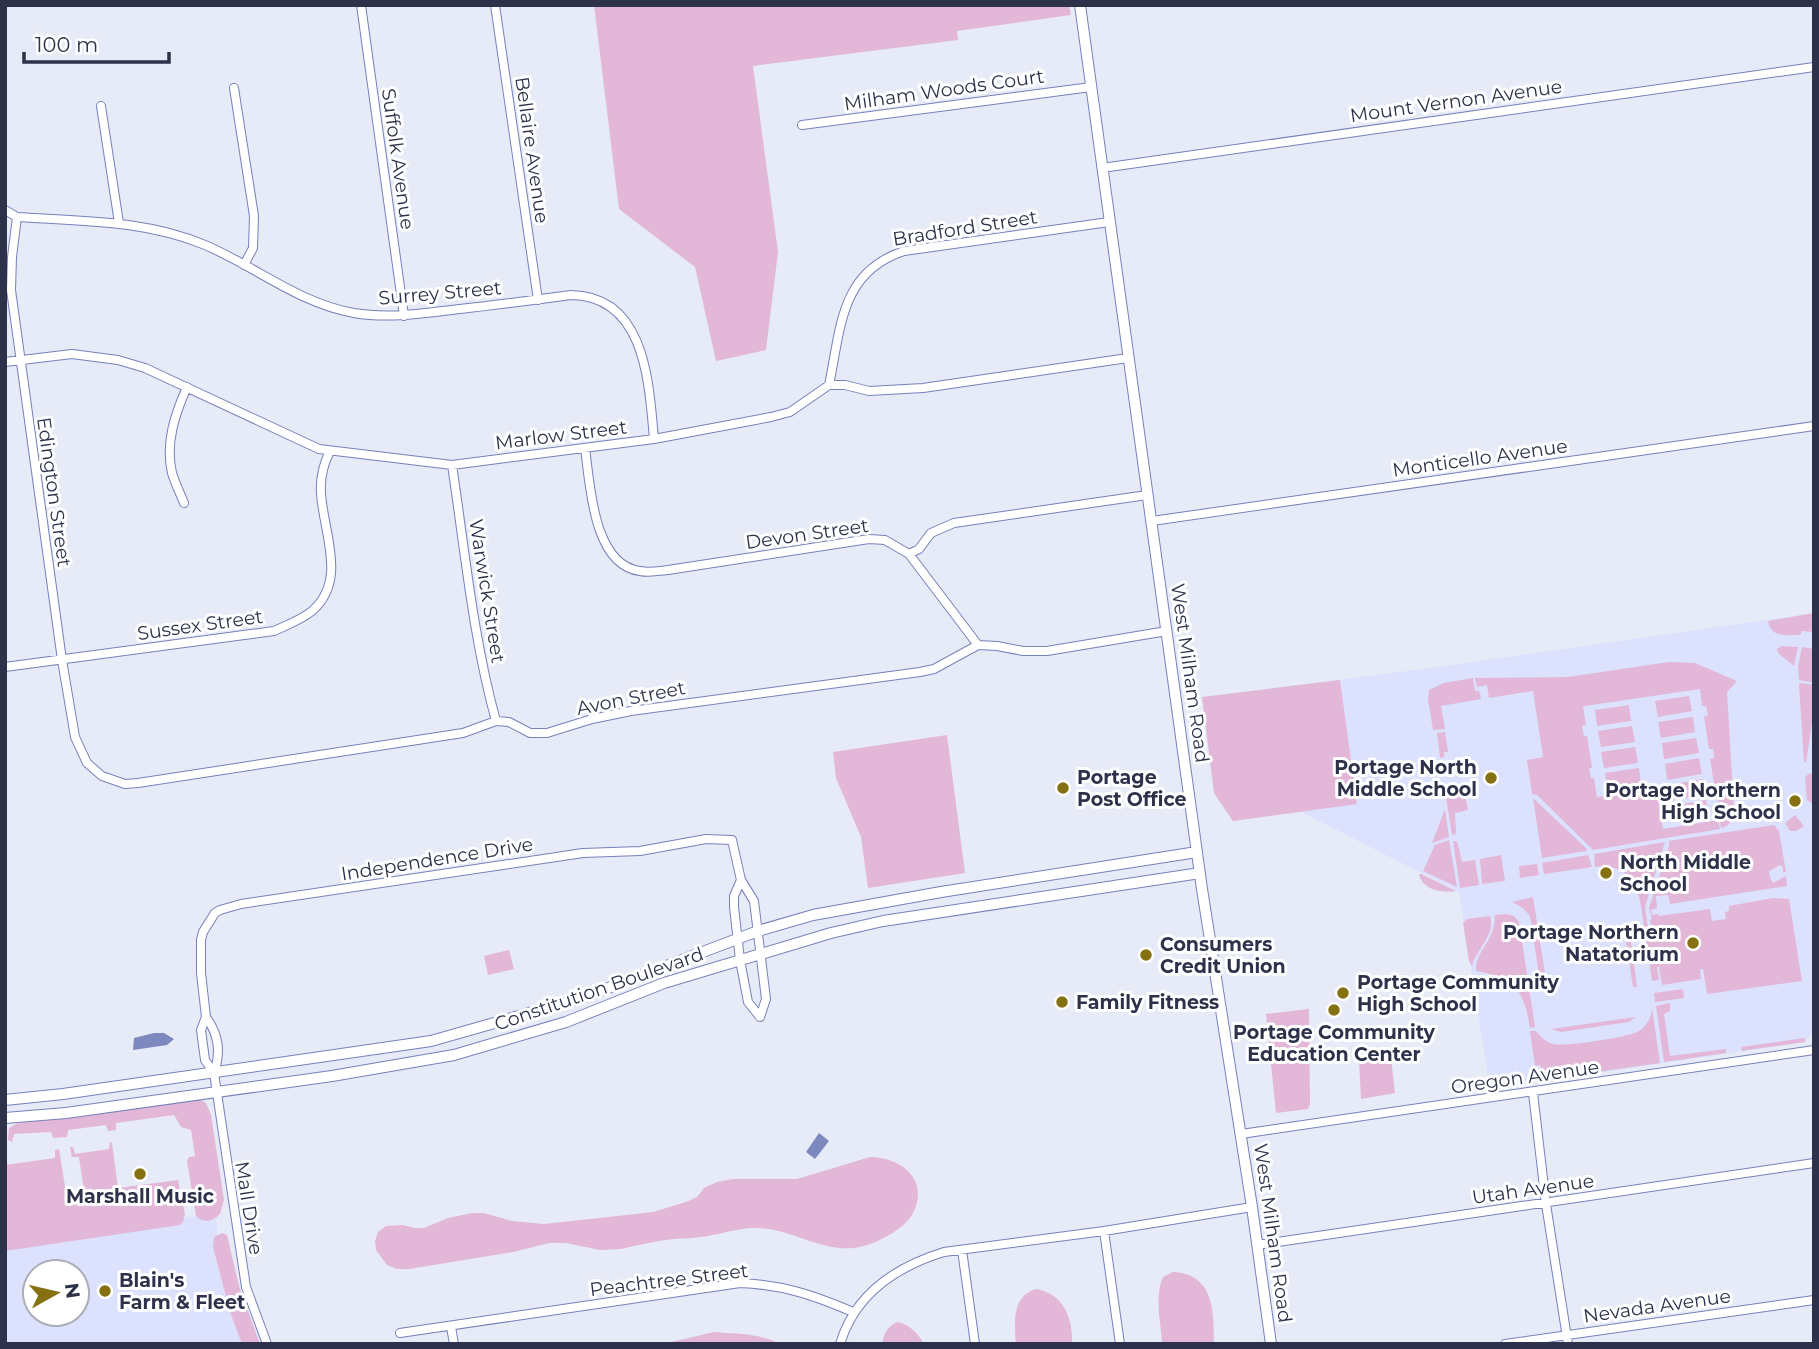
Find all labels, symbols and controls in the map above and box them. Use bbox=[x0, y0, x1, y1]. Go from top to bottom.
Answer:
scale bar bbox=[24, 21, 170, 65]
text: 100 m bbox=[35, 32, 98, 57]
street label: Milham Woods Court bbox=[842, 65, 1046, 115]
street label: Bellaire Avenue bbox=[510, 75, 554, 225]
street label: Mount Vernon Avenue bbox=[1349, 75, 1563, 127]
street label: Suffolk Avenue bbox=[377, 87, 419, 231]
street label: Bradford Street bbox=[891, 205, 1039, 251]
street label: Surrey Street bbox=[378, 276, 503, 310]
street label: Marlow Street bbox=[494, 415, 629, 455]
street label: Edington Street bbox=[32, 416, 76, 569]
street label: Monticello Avenue bbox=[1391, 434, 1569, 482]
street label: Devon Street bbox=[744, 514, 870, 554]
street label: Warwick Street bbox=[464, 517, 510, 665]
street label: West Milham Road bbox=[1166, 582, 1214, 764]
street label: Sussex Street bbox=[136, 605, 265, 645]
street label: Avon Street bbox=[575, 676, 688, 720]
place label: Portage North Middle School bbox=[1334, 756, 1477, 801]
place label: Portage Post Office bbox=[1077, 766, 1186, 811]
marker: Portage North Middle School bbox=[1483, 770, 1499, 786]
place label: Portage Northern High School bbox=[1605, 779, 1781, 824]
marker: Portage Post Office bbox=[1055, 780, 1071, 796]
marker: Portage Northern High School bbox=[1787, 793, 1803, 809]
street label: Independence Drive bbox=[339, 832, 535, 886]
place label: North Middle School bbox=[1620, 851, 1751, 896]
marker: North Middle School bbox=[1598, 865, 1614, 881]
place label: Portage Northern Natatorium bbox=[1503, 921, 1679, 966]
place label: Consumers Credit Union bbox=[1160, 933, 1286, 978]
marker: Portage Northern Natatorium bbox=[1685, 935, 1701, 951]
street label: Constitution Boulevard bbox=[491, 942, 707, 1036]
marker: Consumers Credit Union bbox=[1138, 947, 1154, 963]
place label: Portage Community High School bbox=[1357, 971, 1559, 1016]
marker: Portage Community High School bbox=[1335, 985, 1351, 1001]
place label: Family Fitness bbox=[1076, 991, 1219, 1014]
marker: Family Fitness bbox=[1054, 994, 1070, 1010]
marker: Portage Community Education Center bbox=[1326, 1002, 1342, 1018]
place label: Portage Community Education Center bbox=[1233, 1021, 1436, 1066]
street label: Oregon Avenue bbox=[1450, 1055, 1600, 1099]
street label: West Milham Road bbox=[1249, 1142, 1297, 1324]
street label: Mall Drive bbox=[230, 1160, 268, 1256]
marker: Marshall Music bbox=[132, 1166, 148, 1182]
street label: Utah Avenue bbox=[1470, 1169, 1596, 1209]
place label: Marshall Music bbox=[66, 1185, 214, 1208]
north arrow bbox=[21, 1258, 91, 1328]
street label: Peachtree Street bbox=[588, 1259, 750, 1301]
place label: Blain's Farm & Fleet bbox=[119, 1269, 245, 1314]
text: N bbox=[60, 1281, 85, 1300]
marker: Blain's Farm & Fleet bbox=[97, 1283, 113, 1299]
street label: Nevada Avenue bbox=[1582, 1284, 1732, 1328]

